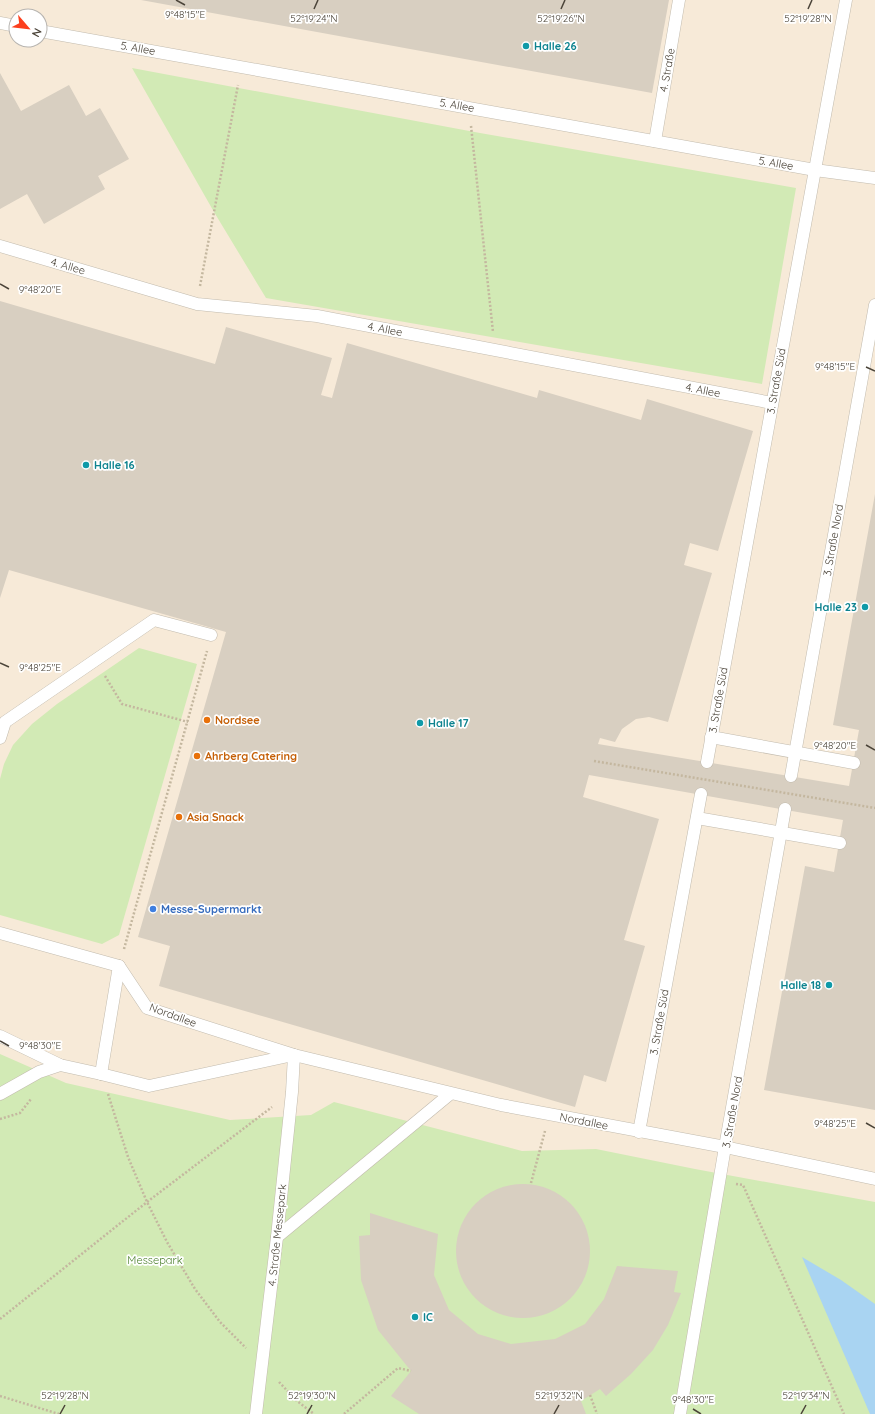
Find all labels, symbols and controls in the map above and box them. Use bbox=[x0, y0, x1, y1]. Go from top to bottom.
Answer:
north arrow bbox=[8, 8, 48, 48]
text: 9°48'15"E bbox=[165, 8, 205, 21]
text: 52°19'24"N bbox=[290, 12, 338, 25]
text: 52°19'26"N bbox=[537, 12, 585, 25]
text: 52°19'28"N bbox=[784, 12, 832, 25]
text: N bbox=[29, 26, 45, 40]
street label: 5. Allee bbox=[119, 38, 157, 58]
place label: Halle 26 bbox=[534, 39, 577, 53]
marker: Halle 26 bbox=[521, 41, 531, 51]
street label: 4. Straße bbox=[656, 47, 678, 93]
street label: 5. Allee bbox=[438, 95, 476, 115]
street label: 5. Allee bbox=[757, 153, 795, 173]
street label: 4. Allee bbox=[49, 254, 87, 278]
text: 9°48'20"E bbox=[19, 283, 62, 296]
street label: 4. Allee bbox=[366, 319, 404, 339]
street label: 3. Straße Süd bbox=[763, 347, 789, 415]
text: 9°48'15"E bbox=[815, 360, 855, 373]
street label: 4. Allee bbox=[684, 380, 722, 400]
place label: Halle 16 bbox=[94, 458, 135, 472]
marker: Halle 16 bbox=[81, 460, 91, 470]
street label: 3. Straße Nord bbox=[820, 503, 846, 577]
place label: Halle 23 bbox=[815, 600, 857, 614]
marker: Halle 23 bbox=[860, 602, 870, 612]
text: 9°48'25"E bbox=[19, 661, 61, 674]
street label: 3. Straße Süd bbox=[705, 666, 731, 734]
place label: Nordsee bbox=[215, 713, 260, 727]
marker: Nordsee bbox=[202, 715, 212, 725]
place label: Halle 17 bbox=[428, 716, 469, 730]
marker: Halle 17 bbox=[415, 718, 425, 728]
text: 9°48'20"E bbox=[814, 739, 857, 752]
place label: Ahrberg Catering bbox=[205, 749, 297, 763]
marker: Ahrberg Catering bbox=[192, 751, 202, 761]
place label: Asia Snack bbox=[187, 810, 244, 824]
marker: Asia Snack bbox=[174, 812, 184, 822]
place label: Messe-Supermarkt bbox=[161, 902, 262, 916]
marker: Messe-Supermarkt bbox=[148, 904, 158, 914]
place label: Halle 18 bbox=[780, 978, 821, 992]
marker: Halle 18 bbox=[824, 980, 834, 990]
street label: 3. Straße Süd bbox=[646, 988, 672, 1056]
street label: Nordallee bbox=[147, 1000, 199, 1030]
text: 9°48'30"E bbox=[19, 1039, 61, 1052]
street label: 3. Straße Nord bbox=[719, 1075, 745, 1149]
street label: Nordallee bbox=[558, 1109, 610, 1133]
text: 9°48'25"E bbox=[814, 1117, 856, 1130]
street label: 4. Straße Messepark bbox=[265, 1183, 289, 1287]
park label: Messepark bbox=[127, 1253, 183, 1267]
place label: IC bbox=[423, 1310, 433, 1324]
marker: IC bbox=[410, 1312, 420, 1322]
text: 52°19'28"N bbox=[41, 1389, 89, 1402]
text: 52°19'30"N bbox=[288, 1389, 336, 1402]
text: 52°19'32"N bbox=[535, 1389, 583, 1402]
text: 52°19'34"N bbox=[782, 1389, 830, 1402]
text: 9°48'30"E bbox=[672, 1393, 714, 1406]

